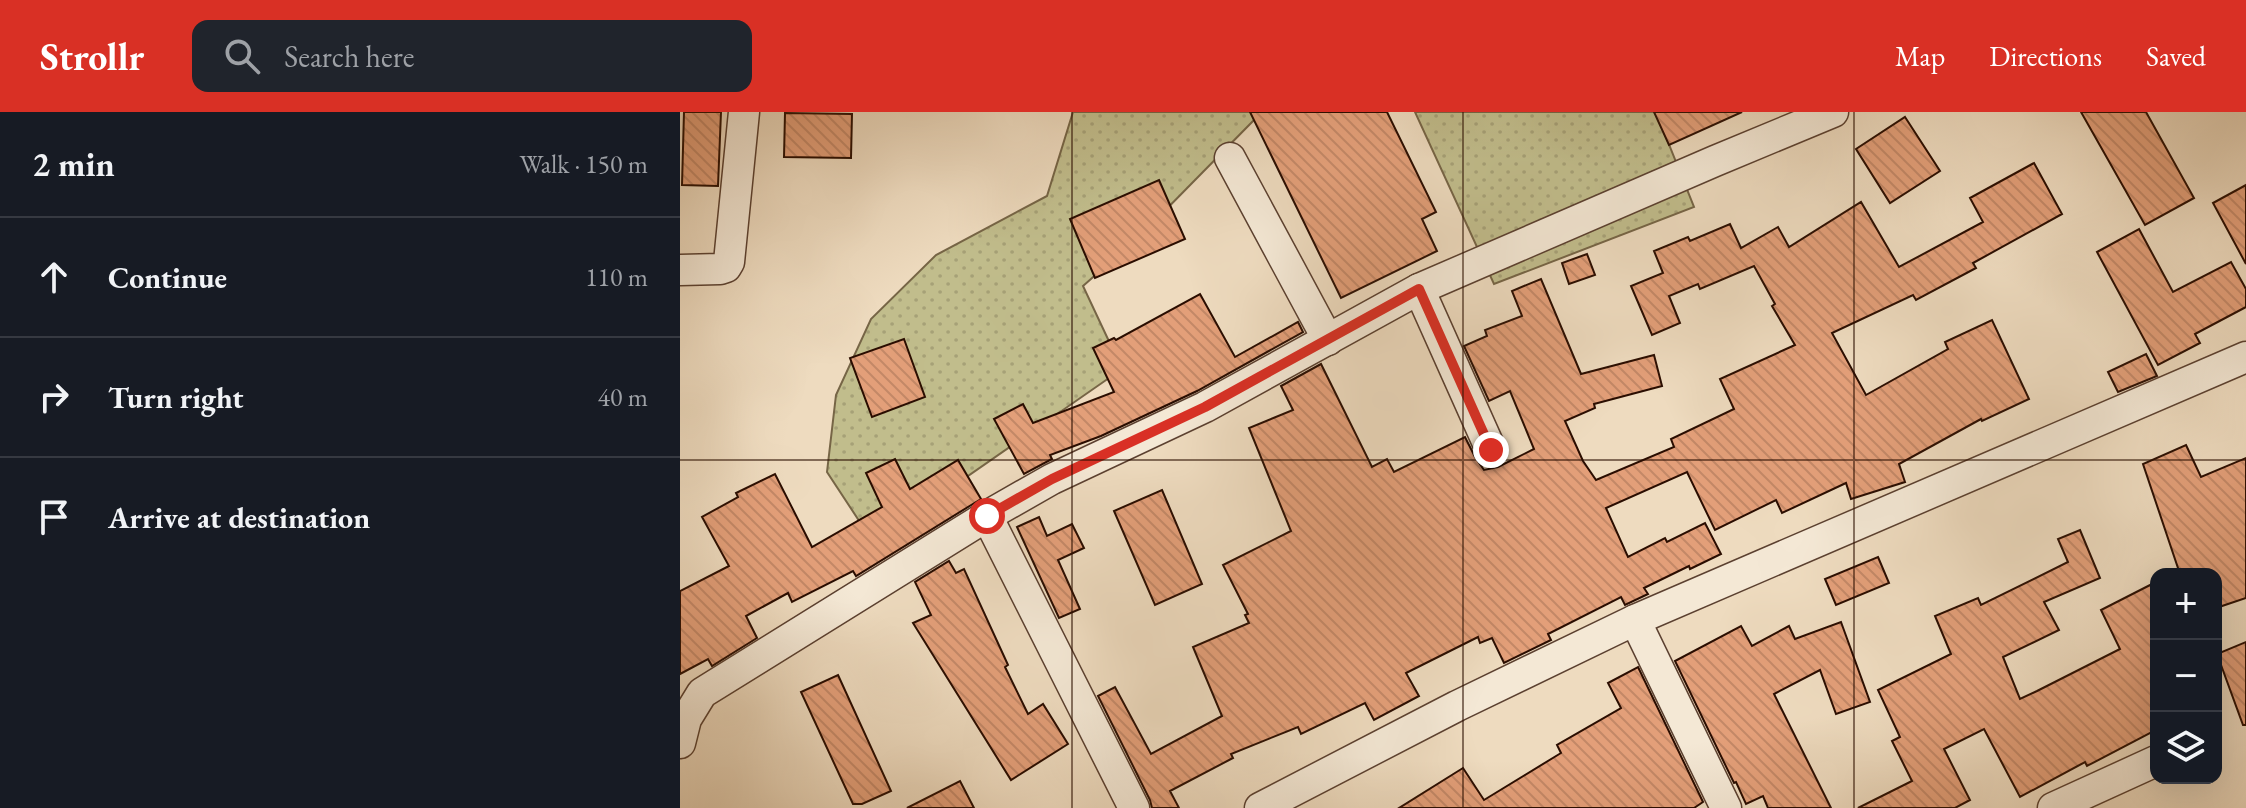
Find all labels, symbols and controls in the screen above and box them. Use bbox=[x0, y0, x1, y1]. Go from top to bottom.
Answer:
search box bbox=[192, 20, 752, 92]
text: Strollr bbox=[40, 32, 144, 81]
icon: search bbox=[220, 34, 264, 78]
text: Search here bbox=[284, 37, 414, 76]
text: Map bbox=[1895, 38, 1945, 74]
text: Directions bbox=[1989, 38, 2102, 74]
text: Saved bbox=[2146, 38, 2206, 74]
text: 2 min bbox=[32, 142, 115, 186]
text: Walk · 150 m bbox=[520, 147, 648, 181]
icon: ahead bbox=[32, 255, 76, 299]
text: Continue bbox=[108, 258, 227, 297]
text: 110 m bbox=[585, 260, 648, 294]
icon: right bbox=[32, 375, 76, 419]
text: Turn right bbox=[108, 378, 244, 417]
text: 40 m bbox=[598, 380, 648, 414]
route end bbox=[1473, 432, 1509, 468]
icon: arrive bbox=[32, 495, 76, 539]
text: Arrive at destination bbox=[108, 498, 370, 537]
route start bbox=[969, 498, 1005, 534]
map controls bbox=[2150, 568, 2222, 784]
button: + bbox=[2150, 568, 2222, 640]
button: − bbox=[2150, 640, 2222, 712]
button: layers bbox=[2150, 712, 2222, 784]

